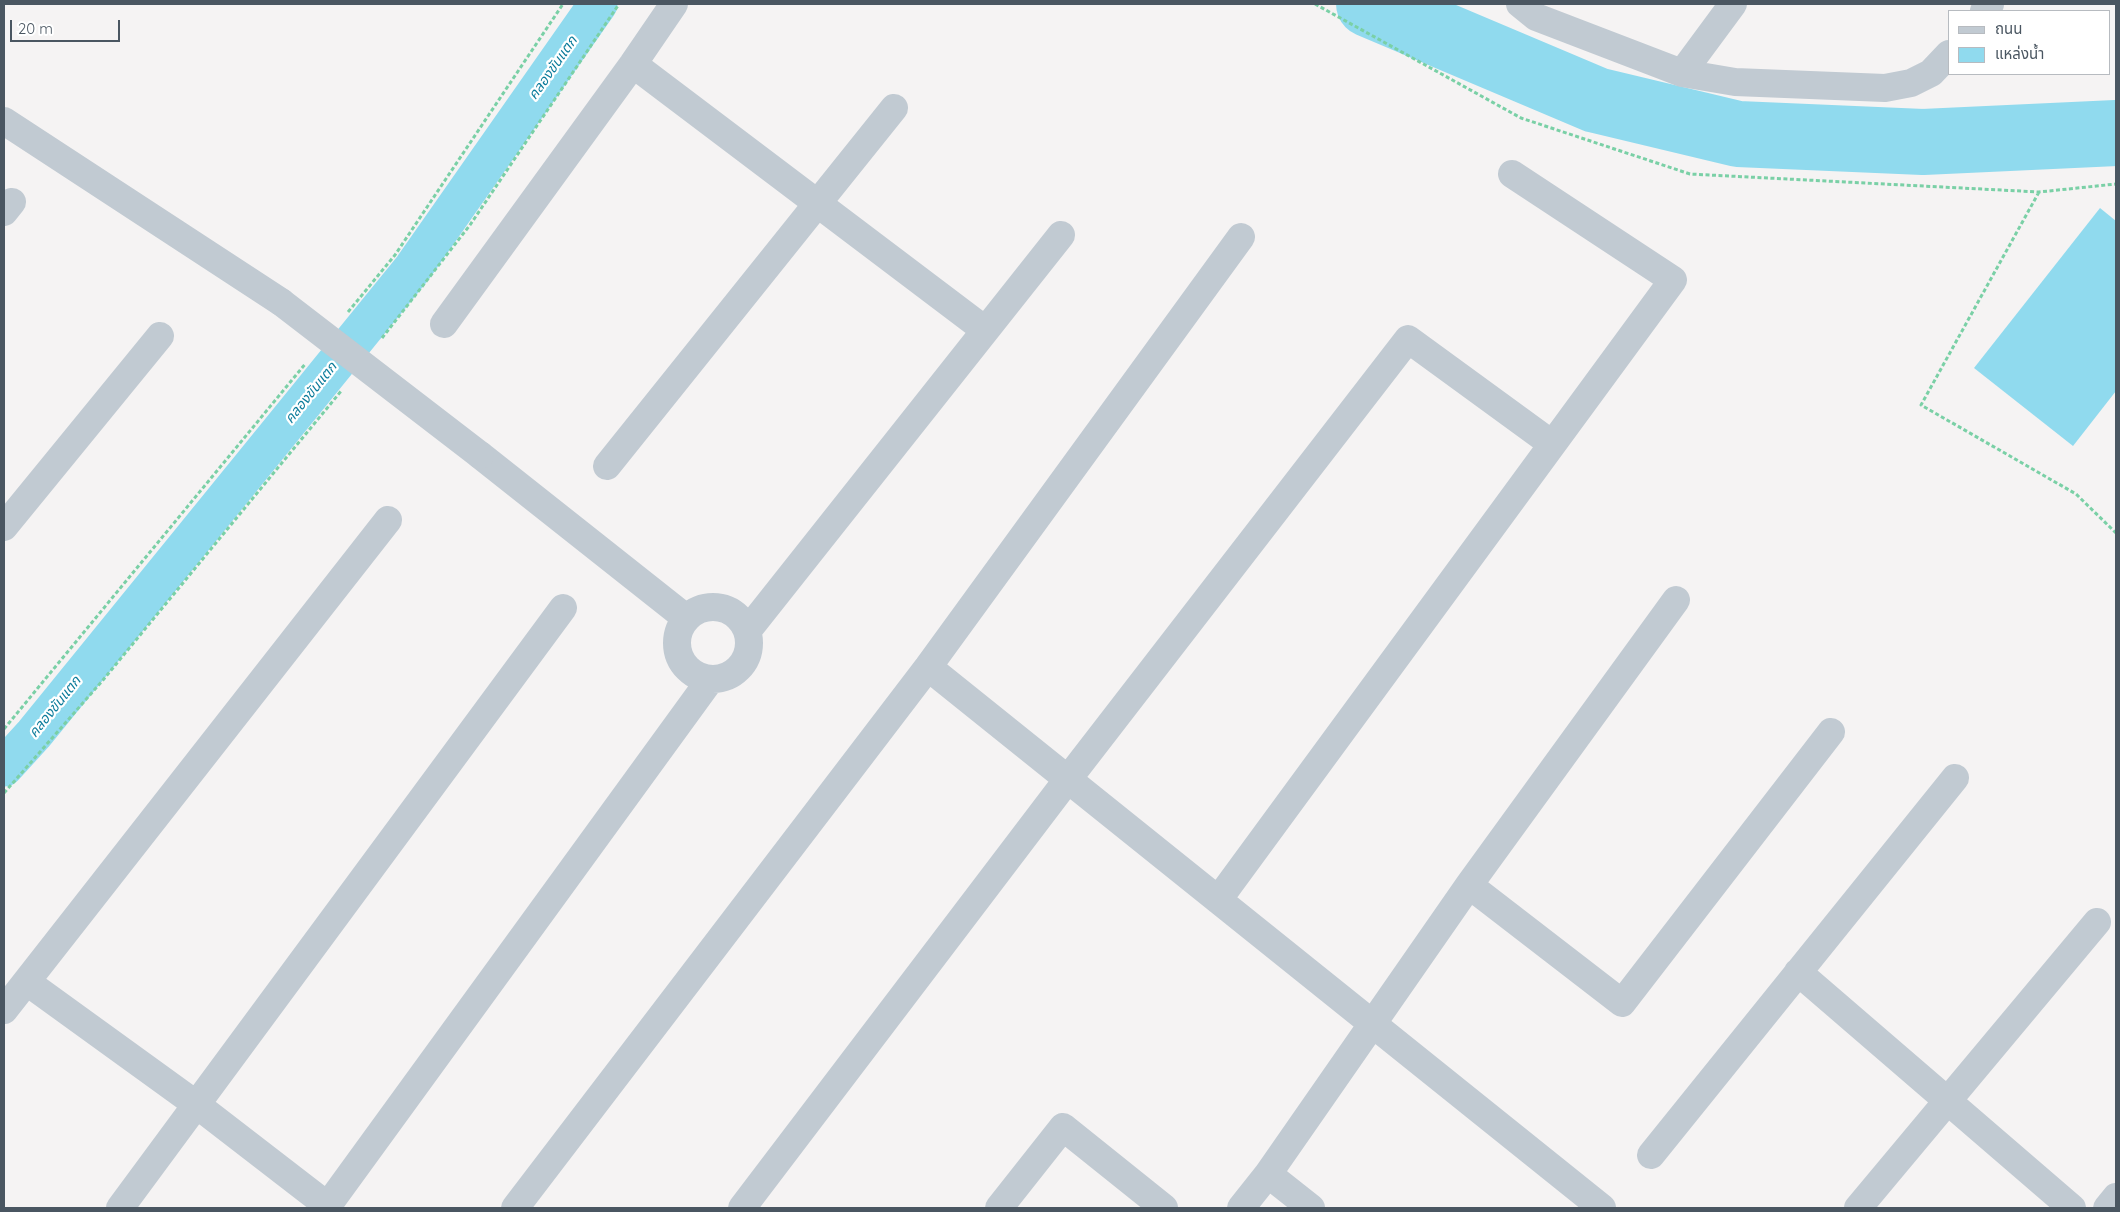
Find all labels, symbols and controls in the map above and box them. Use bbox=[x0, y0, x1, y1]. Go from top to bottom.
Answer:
scale bar bbox=[12, 10, 122, 42]
legend bbox=[1948, 10, 2110, 75]
text: 20 m bbox=[18, 19, 53, 38]
text: ถนน bbox=[1995, 19, 2022, 38]
water label: คลองขันแตก bbox=[525, 33, 581, 103]
text: แหล่งน้ำ bbox=[1995, 44, 2044, 63]
water label: คลองขันแตก bbox=[281, 359, 341, 427]
water label: คลองขันแตก bbox=[25, 673, 85, 741]

